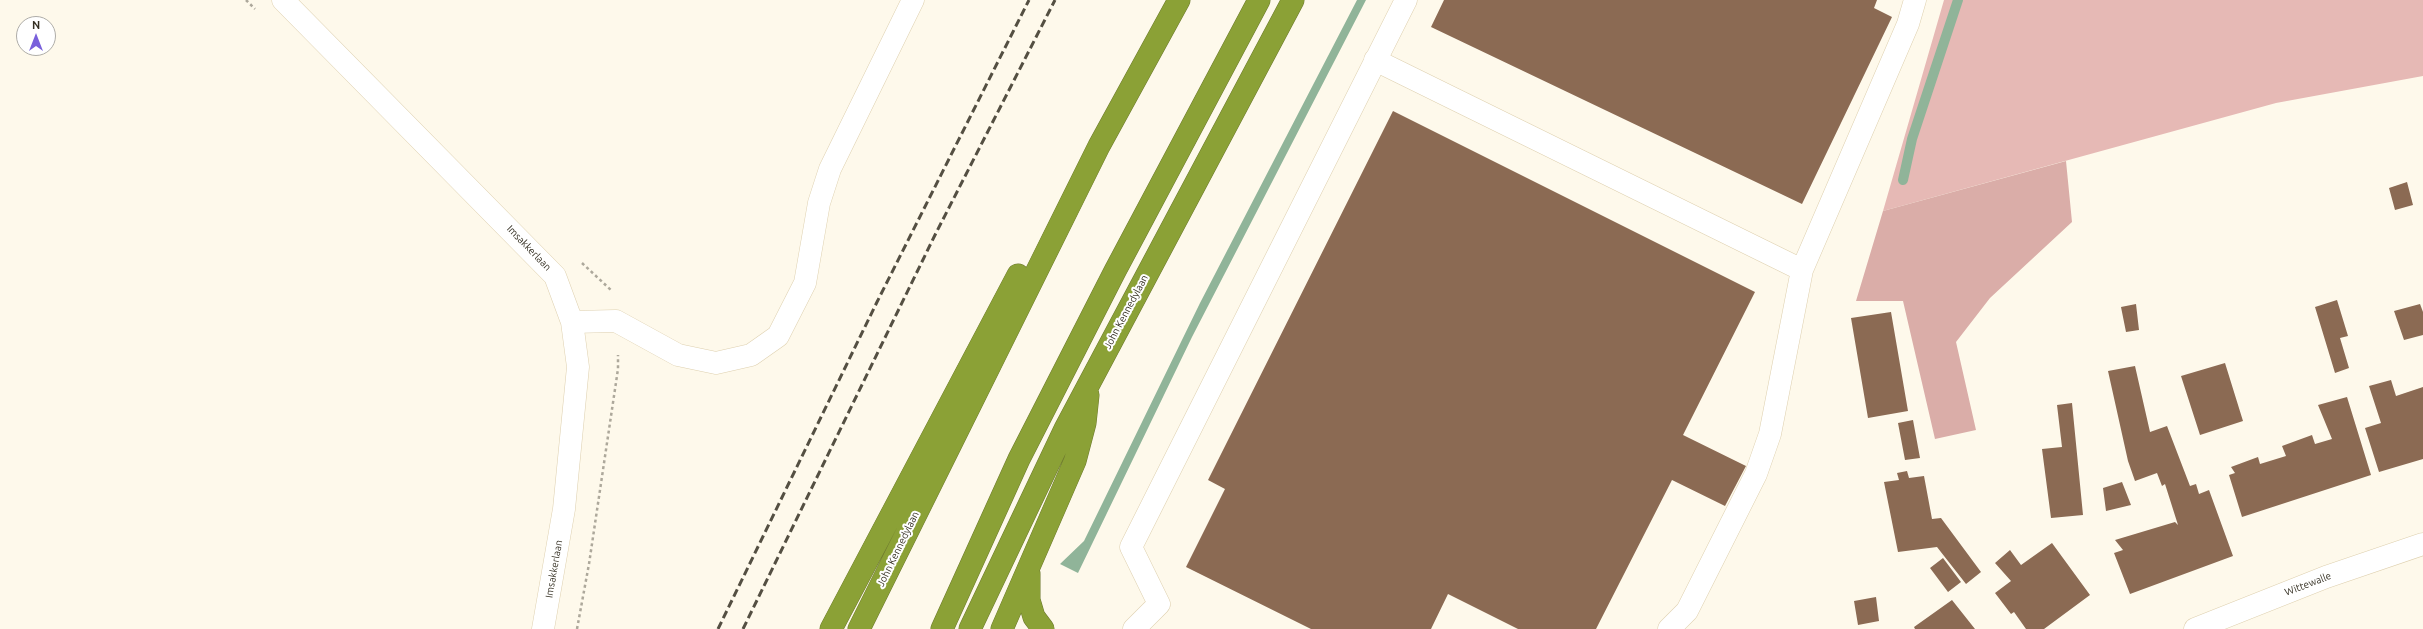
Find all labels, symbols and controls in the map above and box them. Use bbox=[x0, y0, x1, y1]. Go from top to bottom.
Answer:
north arrow bbox=[16, 16, 56, 56]
text: N bbox=[32, 19, 40, 31]
street label: Imsakkerlaan bbox=[504, 223, 554, 273]
street label: John Kennedylaan bbox=[1101, 273, 1151, 351]
street label: John Kennedylaan bbox=[875, 509, 921, 589]
street label: Imsakkerlaan bbox=[543, 539, 565, 599]
street label: Wittewalle bbox=[2283, 570, 2333, 598]

